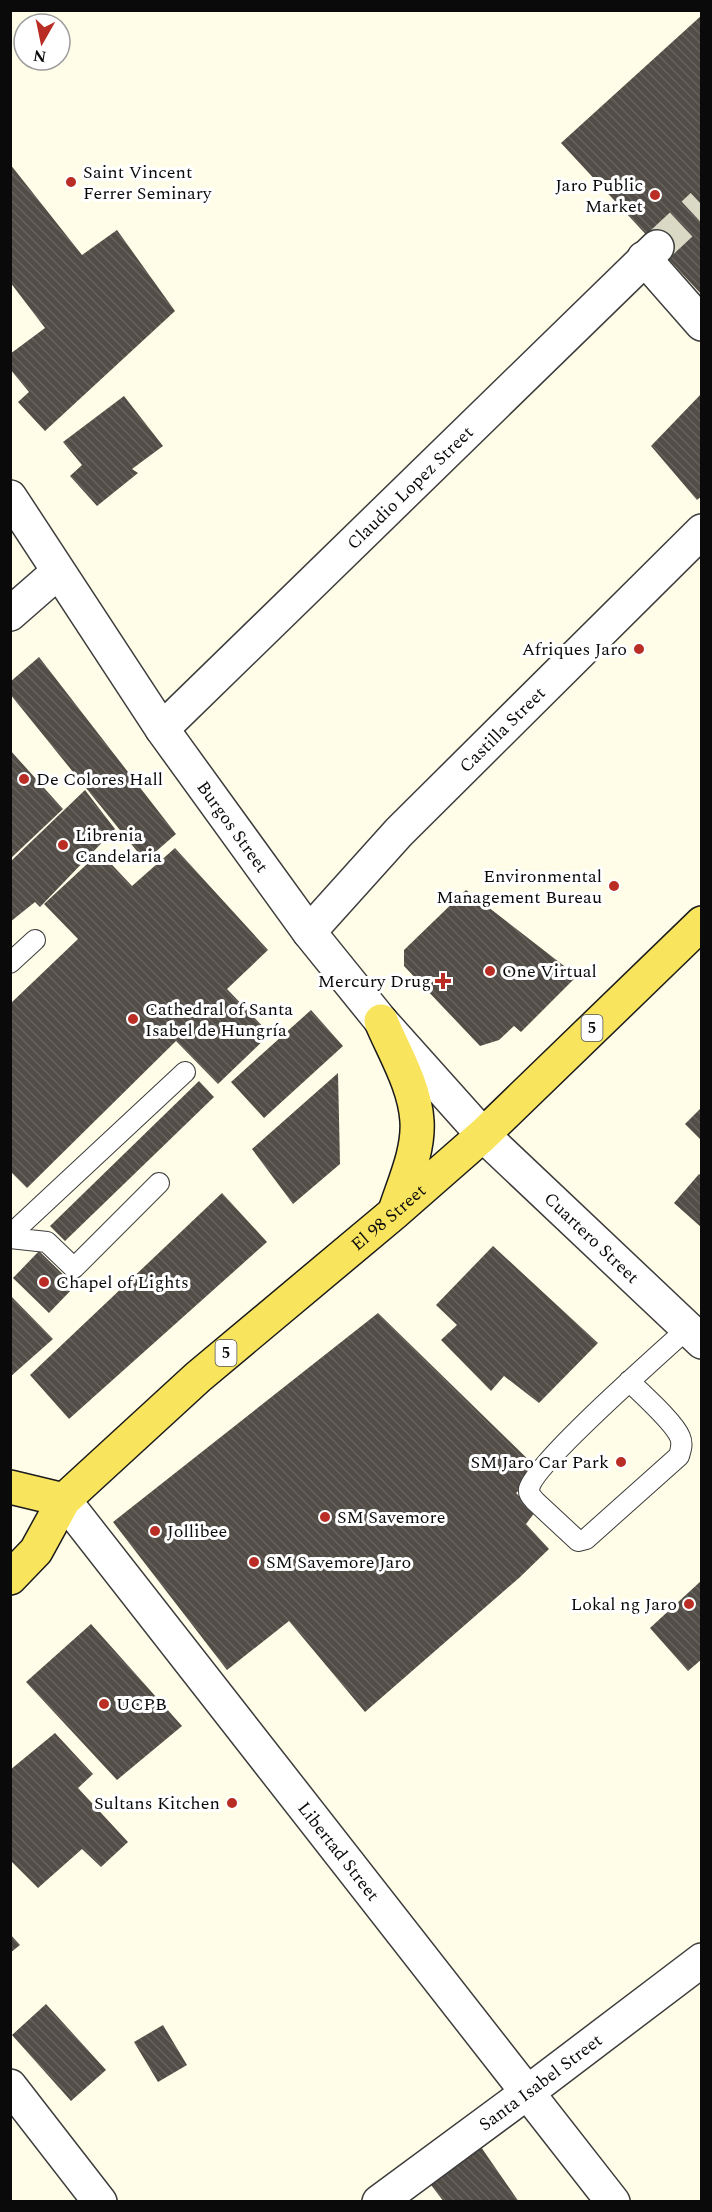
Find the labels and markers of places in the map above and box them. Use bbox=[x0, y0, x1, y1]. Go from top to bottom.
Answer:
place label: Saint Vincent Ferrer Seminary bbox=[83, 159, 213, 207]
place label: Jaro Public Market bbox=[555, 172, 643, 220]
marker: Saint Vincent Ferrer Seminary bbox=[64, 175, 78, 189]
marker: Jaro Public Market bbox=[648, 188, 662, 202]
place label: Afriques Jaro bbox=[522, 636, 627, 663]
marker: Afriques Jaro bbox=[632, 642, 646, 656]
place label: De Colores Hall bbox=[36, 766, 163, 793]
marker: De Colores Hall bbox=[17, 772, 31, 786]
place label: Librenia Candelaria bbox=[75, 822, 162, 870]
marker: Librenia Candelaria bbox=[56, 838, 70, 852]
place label: Environmental Management Bureau bbox=[436, 863, 602, 911]
marker: Environmental Management Bureau bbox=[607, 879, 621, 893]
place label: One Virtual bbox=[502, 958, 597, 985]
marker: One Virtual bbox=[483, 964, 497, 978]
place label: Mercury Drug bbox=[318, 968, 431, 995]
marker: Mercury Drug bbox=[436, 974, 450, 988]
place label: Cathedral of Santa Isabel de Hungría bbox=[145, 996, 293, 1044]
marker: Cathedral of Santa Isabel de Hungría bbox=[126, 1012, 140, 1026]
place label: Chapel of Lights bbox=[56, 1269, 189, 1296]
marker: Chapel of Lights bbox=[37, 1275, 51, 1289]
place label: SM Jaro Car Park bbox=[470, 1449, 609, 1476]
marker: SM Jaro Car Park bbox=[614, 1455, 628, 1469]
place label: SM Savemore bbox=[337, 1504, 445, 1531]
marker: SM Savemore bbox=[318, 1510, 332, 1524]
place label: Jollibee bbox=[167, 1518, 227, 1545]
marker: Jollibee bbox=[148, 1524, 162, 1538]
place label: SM Savemore Jaro bbox=[266, 1549, 411, 1576]
marker: SM Savemore Jaro bbox=[247, 1555, 261, 1569]
place label: Lokal ng Jaro bbox=[571, 1591, 677, 1618]
marker: Lokal ng Jaro bbox=[682, 1597, 696, 1611]
place label: UCPB bbox=[116, 1691, 167, 1718]
marker: UCPB bbox=[97, 1697, 111, 1711]
place label: Sultans Kitchen bbox=[94, 1790, 220, 1817]
marker: Sultans Kitchen bbox=[225, 1796, 239, 1810]

